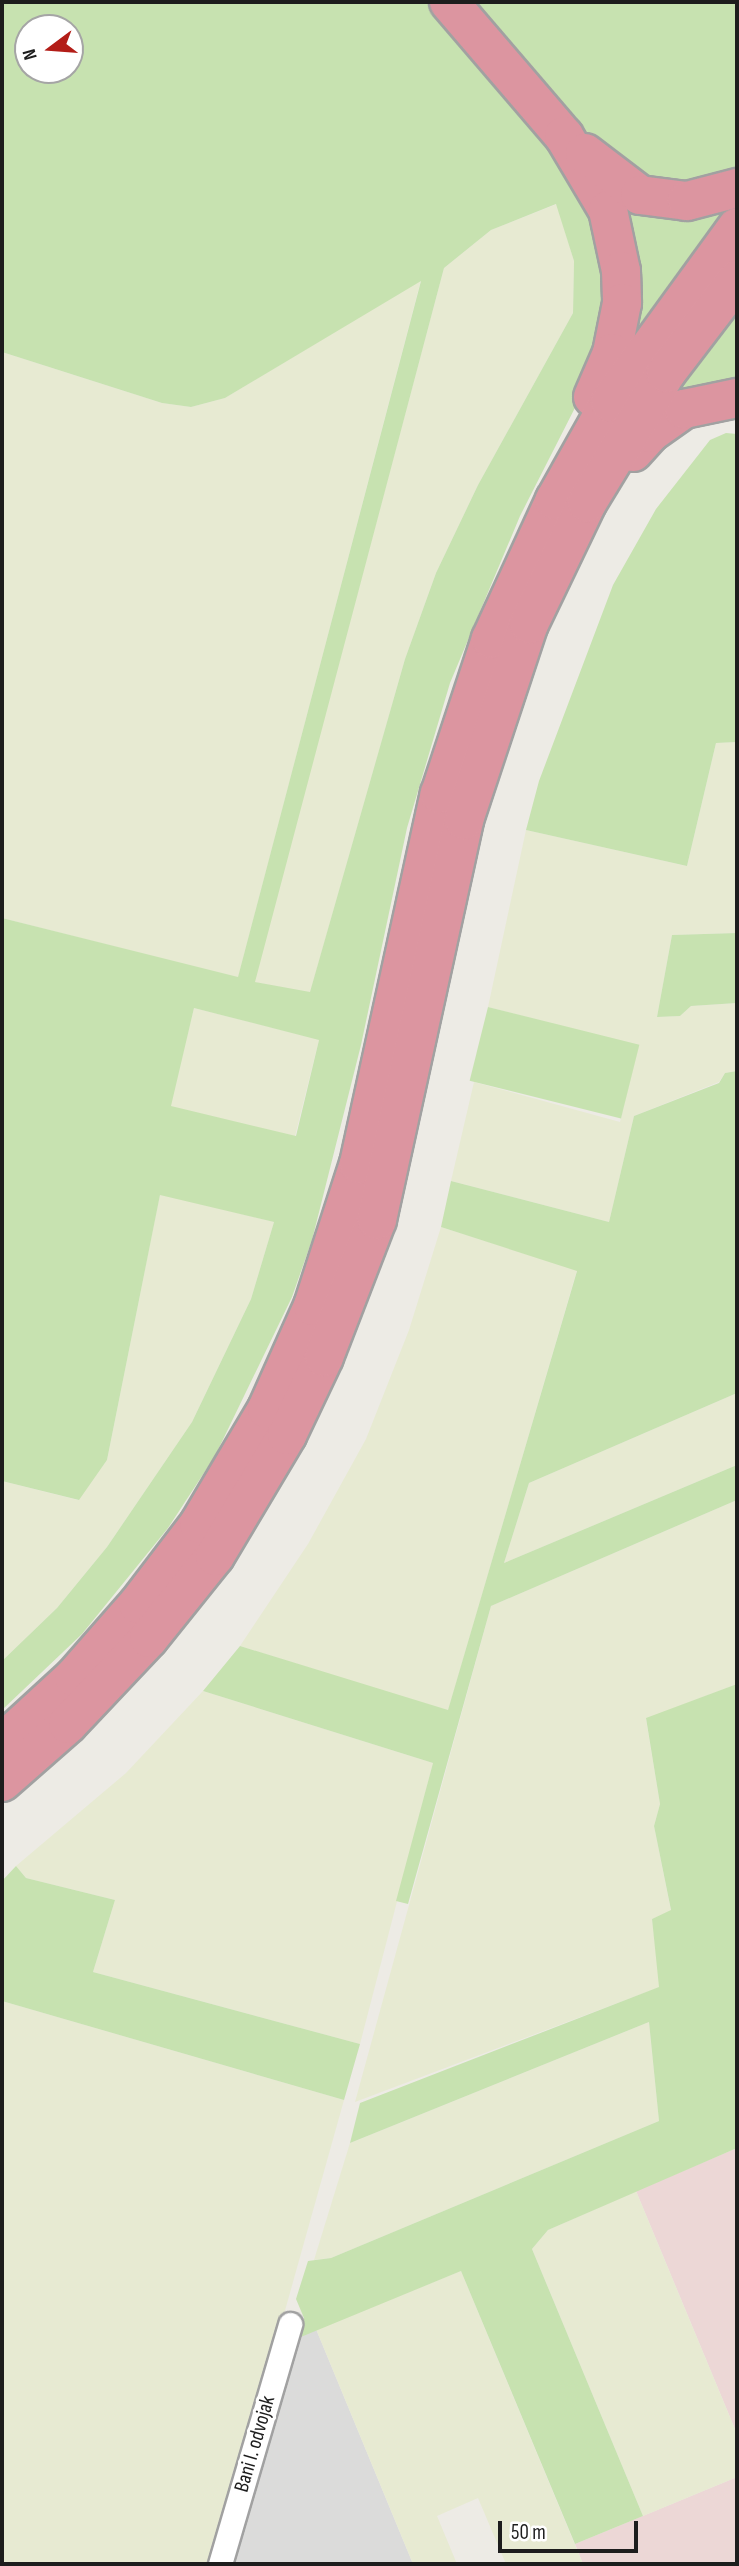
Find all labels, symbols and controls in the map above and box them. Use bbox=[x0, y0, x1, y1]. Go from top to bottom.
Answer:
north arrow bbox=[14, 14, 84, 84]
text: N bbox=[18, 46, 43, 62]
street label: Bani I. odvojak bbox=[229, 2393, 281, 2495]
scale bar bbox=[501, 2506, 641, 2550]
text: 50 m bbox=[511, 2520, 546, 2545]

